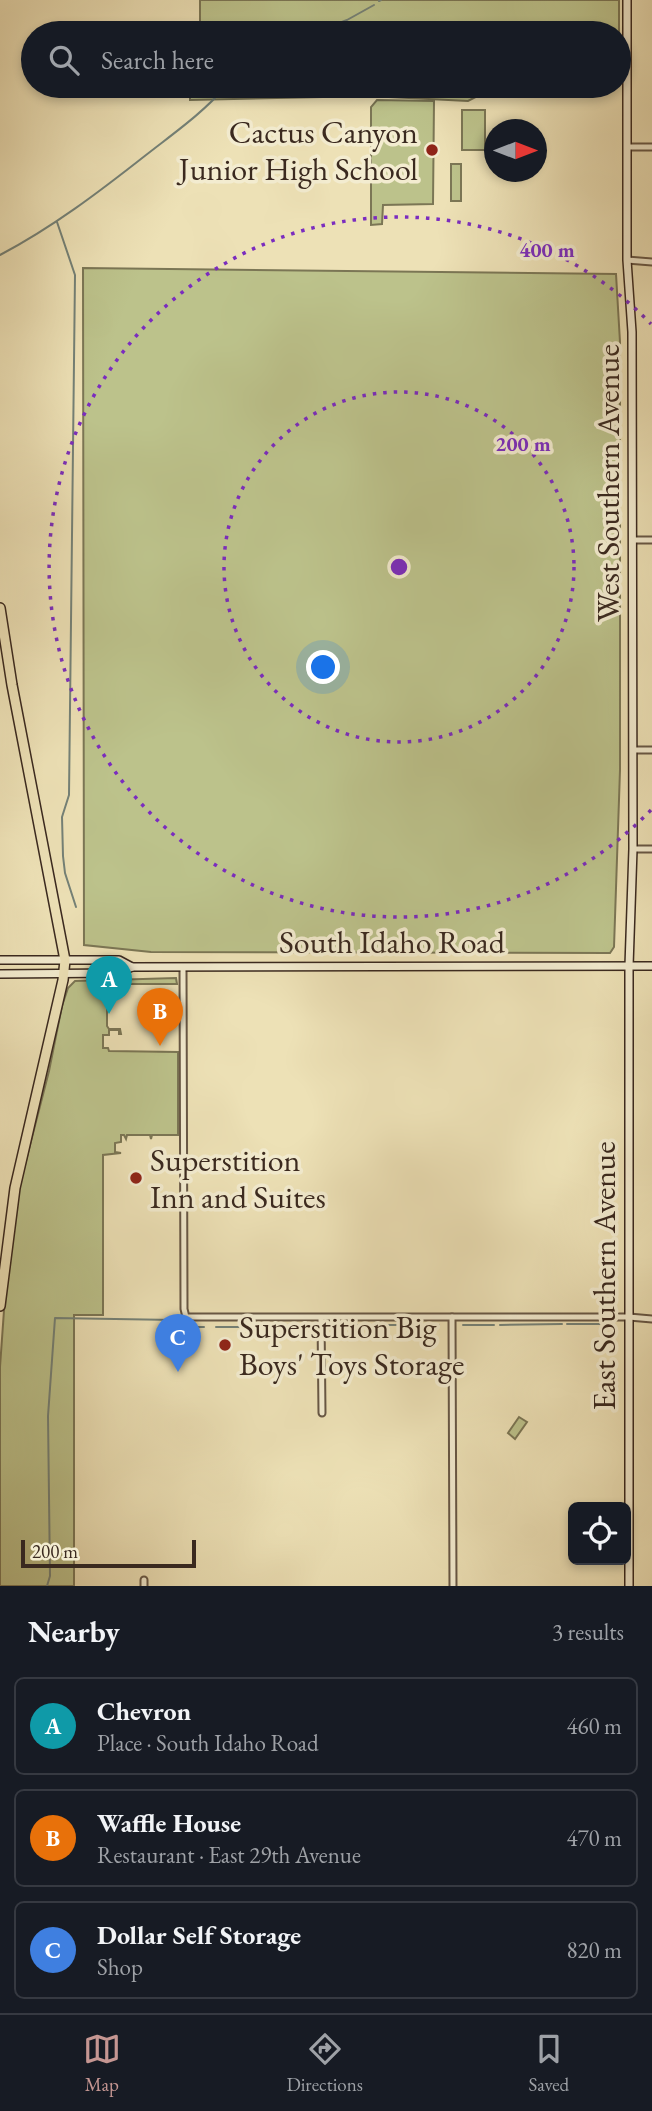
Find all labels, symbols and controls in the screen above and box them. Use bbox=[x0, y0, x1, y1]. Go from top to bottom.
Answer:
search box bbox=[21, 21, 631, 98]
icon: search bbox=[45, 41, 83, 79]
text: Search here bbox=[101, 43, 214, 77]
place label: Cactus Canyon Junior High School bbox=[176, 111, 418, 190]
north arrow bbox=[484, 119, 547, 182]
marker: Cactus Canyon Junior High School bbox=[424, 142, 440, 158]
text: 400 m bbox=[519, 236, 575, 263]
street label: West Southern Avenue bbox=[587, 344, 629, 622]
text: 200 m bbox=[495, 430, 551, 457]
centre of rings bbox=[387, 555, 411, 579]
your location bbox=[306, 650, 340, 684]
street label: South Idaho Road bbox=[279, 921, 506, 963]
pin: A bbox=[86, 956, 132, 1014]
pin: B bbox=[137, 988, 183, 1046]
place label: Superstition Inn and Suites bbox=[150, 1139, 326, 1218]
street label: East Southern Avenue bbox=[583, 1141, 625, 1411]
marker: Superstition Inn and Suites bbox=[128, 1170, 144, 1186]
place label: Superstition Big Boys' Toys Storage bbox=[239, 1306, 464, 1385]
pin: C bbox=[155, 1314, 201, 1372]
marker: Superstition Big Boys' Toys Storage bbox=[217, 1337, 233, 1353]
map controls bbox=[568, 1502, 631, 1565]
button: locate bbox=[568, 1502, 631, 1565]
scale bar bbox=[21, 1537, 196, 1569]
text: 200 m bbox=[32, 1539, 78, 1564]
text: Nearby bbox=[28, 1612, 120, 1651]
text: 3 results bbox=[552, 1617, 624, 1647]
text: Chevron bbox=[97, 1694, 191, 1728]
text: A bbox=[45, 1711, 61, 1741]
text: 460 m bbox=[566, 1711, 622, 1741]
text: Place · South Idaho Road bbox=[97, 1728, 319, 1758]
text: Waffle House bbox=[97, 1806, 241, 1840]
text: B bbox=[46, 1823, 60, 1853]
text: 470 m bbox=[566, 1823, 622, 1853]
text: Restaurant · East 29th Avenue bbox=[97, 1840, 361, 1870]
text: Dollar Self Storage bbox=[97, 1918, 301, 1952]
text: C bbox=[45, 1935, 61, 1965]
text: 820 m bbox=[566, 1935, 622, 1965]
text: Shop bbox=[97, 1952, 143, 1982]
tab: Map bbox=[83, 2030, 121, 2097]
tab: Directions bbox=[286, 2030, 363, 2097]
tab: Saved bbox=[528, 2030, 569, 2097]

